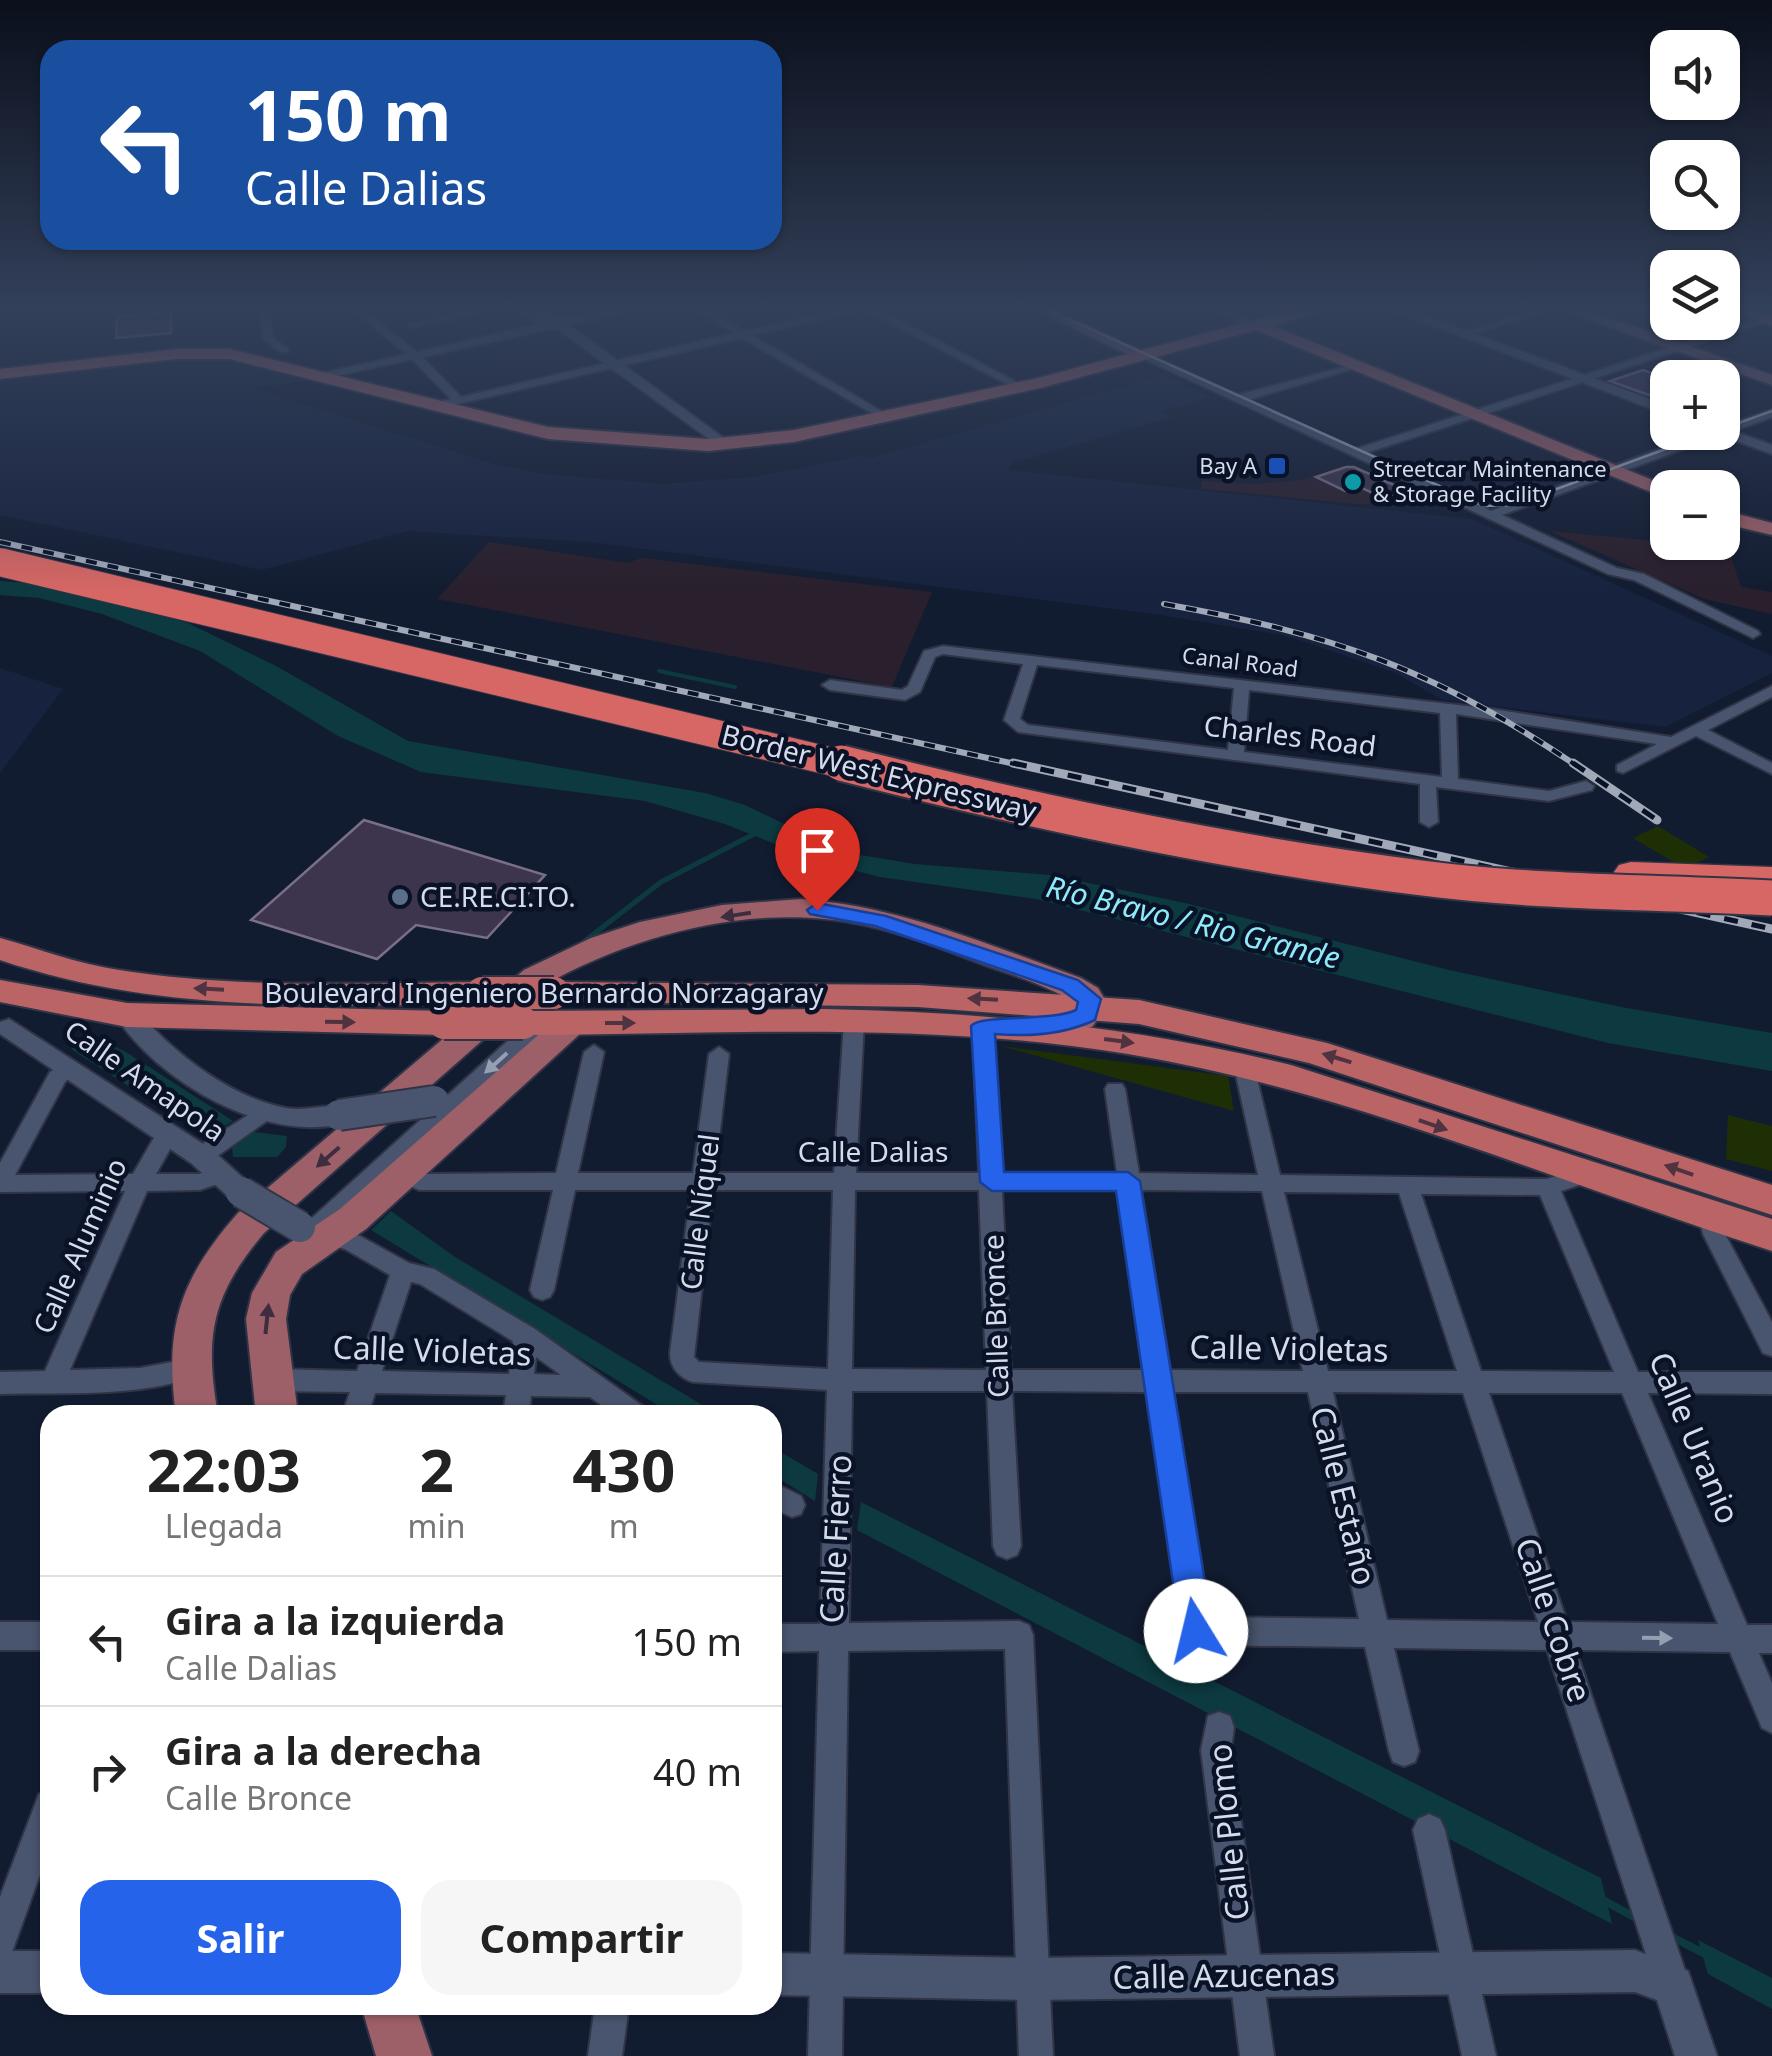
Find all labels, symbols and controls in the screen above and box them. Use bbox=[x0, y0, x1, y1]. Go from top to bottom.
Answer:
map controls bbox=[1650, 30, 1740, 560]
button: sound bbox=[1650, 30, 1740, 120]
text: 150 m bbox=[245, 66, 452, 162]
icon: left bbox=[80, 80, 210, 210]
button: search bbox=[1650, 140, 1740, 230]
text: Calle Dalias bbox=[245, 157, 487, 218]
button: layers bbox=[1650, 250, 1740, 340]
button: + bbox=[1650, 360, 1740, 450]
place label: Bay A bbox=[1199, 450, 1258, 480]
place label: Streetcar Maintenance & Storage Facility bbox=[1373, 453, 1607, 508]
marker: Bay A bbox=[1266, 455, 1288, 477]
button: − bbox=[1650, 470, 1740, 560]
marker: Streetcar Maintenance & Storage Facility bbox=[1342, 471, 1364, 493]
street label: Canal Road bbox=[1181, 639, 1300, 683]
street label: Charles Road bbox=[1202, 706, 1378, 764]
street label: Border West Expressway bbox=[718, 714, 1041, 830]
pin bbox=[775, 808, 860, 911]
icon: arrive bbox=[790, 823, 845, 878]
water label: Río Bravo / Rio Grande bbox=[1042, 865, 1344, 978]
place label: CE.RE.CI.TO. bbox=[420, 877, 576, 915]
marker: CE.RE.CI.TO. bbox=[389, 886, 411, 908]
one-way arrow bbox=[720, 908, 751, 923]
street label: Boulevard Ingeniero Bernardo Norzagaray bbox=[264, 973, 824, 1011]
one-way arrow bbox=[193, 980, 225, 996]
one-way arrow bbox=[967, 990, 999, 1006]
street label: Calle Amapola bbox=[58, 1011, 233, 1150]
one-way arrow bbox=[324, 1014, 356, 1030]
one-way arrow bbox=[605, 1015, 637, 1031]
one-way arrow bbox=[1104, 1034, 1135, 1050]
one-way arrow bbox=[1322, 1050, 1352, 1065]
one-way arrow bbox=[484, 1051, 509, 1073]
one-way arrow bbox=[1418, 1118, 1448, 1133]
street label: Calle Níquel bbox=[671, 1132, 727, 1292]
street label: Calle Dalias bbox=[798, 1132, 948, 1170]
one-way arrow bbox=[316, 1146, 341, 1168]
street label: Calle Aluminio bbox=[23, 1152, 135, 1339]
one-way arrow bbox=[1664, 1161, 1694, 1176]
street label: Calle Bronce bbox=[973, 1234, 1017, 1398]
one-way arrow bbox=[260, 1302, 276, 1334]
street label: Calle Violetas bbox=[1189, 1324, 1389, 1371]
street label: Calle Violetas bbox=[332, 1325, 532, 1374]
street label: Calle Uranio bbox=[1640, 1345, 1751, 1530]
street label: Calle Estaño bbox=[1301, 1402, 1387, 1590]
text: 22:03 bbox=[147, 1428, 301, 1510]
text: 2 bbox=[419, 1428, 454, 1510]
text: 430 bbox=[572, 1428, 675, 1510]
street label: Calle Fierro bbox=[809, 1453, 860, 1624]
text: Llegada bbox=[165, 1504, 283, 1547]
text: min bbox=[408, 1504, 466, 1547]
text: m bbox=[609, 1504, 639, 1547]
street label: Calle Cobre bbox=[1506, 1532, 1603, 1707]
position arrow bbox=[1144, 1579, 1248, 1683]
text: Gira a la izquierda bbox=[165, 1594, 505, 1646]
icon: left bbox=[80, 1614, 135, 1669]
text: 150 m bbox=[631, 1615, 742, 1667]
one-way arrow bbox=[1642, 1630, 1674, 1646]
text: Calle Dalias bbox=[165, 1646, 337, 1689]
text: Gira a la derecha bbox=[165, 1724, 482, 1776]
street label: Calle Plomo bbox=[1197, 1742, 1258, 1923]
icon: right bbox=[80, 1744, 135, 1799]
text: 40 m bbox=[653, 1745, 742, 1797]
text: Calle Bronce bbox=[165, 1776, 352, 1819]
button: Salir bbox=[80, 1880, 401, 1995]
button: Compartir bbox=[421, 1880, 742, 1995]
street label: Calle Azucenas bbox=[1112, 1951, 1336, 1998]

